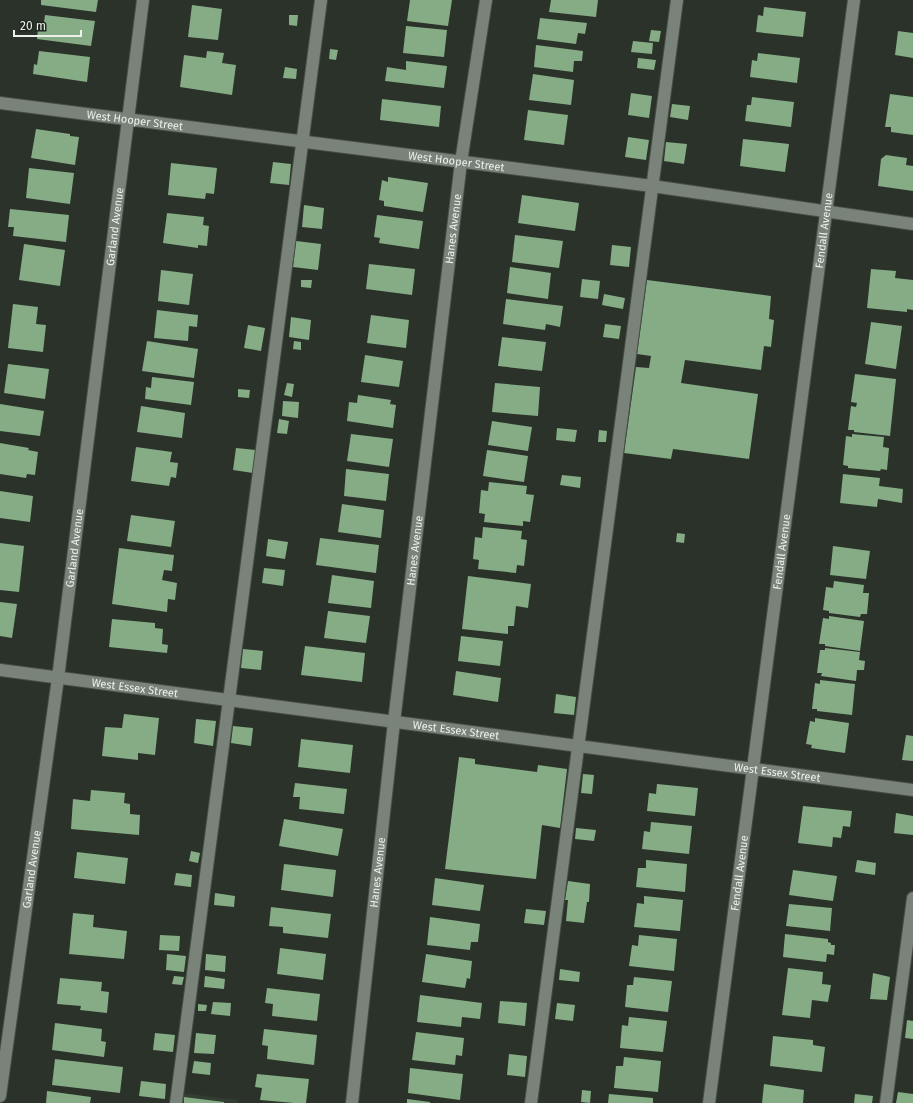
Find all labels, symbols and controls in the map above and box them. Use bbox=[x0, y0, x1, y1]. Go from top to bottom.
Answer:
scale bar bbox=[14, 12, 81, 38]
text: 20 m bbox=[20, 19, 46, 33]
street label: West Hooper Street bbox=[86, 108, 184, 133]
street label: West Hooper Street bbox=[407, 149, 505, 174]
street label: Garland Avenue bbox=[104, 187, 126, 267]
street label: Fendall Avenue bbox=[813, 192, 836, 269]
street label: Hanes Avenue bbox=[443, 193, 464, 265]
street label: Garland Avenue bbox=[63, 508, 86, 588]
street label: Fendall Avenue bbox=[771, 513, 793, 590]
street label: Hanes Avenue bbox=[404, 515, 426, 586]
street label: West Essex Street bbox=[91, 676, 179, 700]
street label: West Essex Street bbox=[412, 718, 500, 743]
street label: West Essex Street bbox=[733, 761, 821, 785]
street label: Garland Avenue bbox=[20, 829, 44, 909]
street label: Fendall Avenue bbox=[728, 835, 751, 912]
street label: Hanes Avenue bbox=[368, 837, 388, 908]

